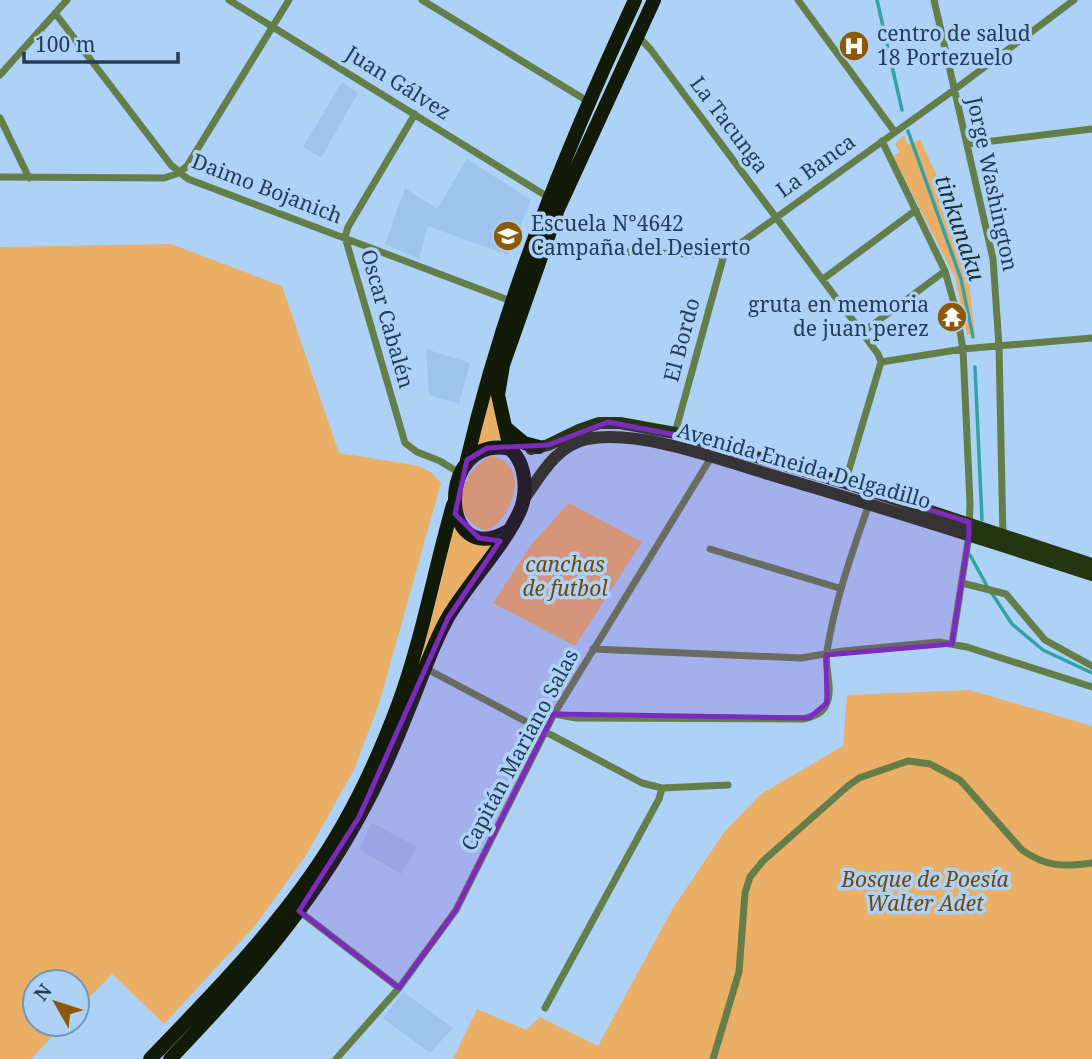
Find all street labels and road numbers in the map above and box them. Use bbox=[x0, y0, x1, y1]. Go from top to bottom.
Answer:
street label: Juan Gálvez bbox=[340, 38, 456, 126]
street label: La Tacunga bbox=[684, 70, 776, 179]
street label: Jorge Washington bbox=[961, 93, 1025, 273]
street label: La Banca bbox=[770, 127, 861, 203]
street label: Daimo Bojanich bbox=[188, 146, 347, 230]
street label: Oscar Cabalén bbox=[355, 246, 421, 391]
street label: El Bordo bbox=[656, 295, 706, 385]
street label: Avenida Eneida Delgadillo bbox=[674, 415, 935, 515]
street label: Capitán Mariano Salas bbox=[454, 644, 584, 855]

